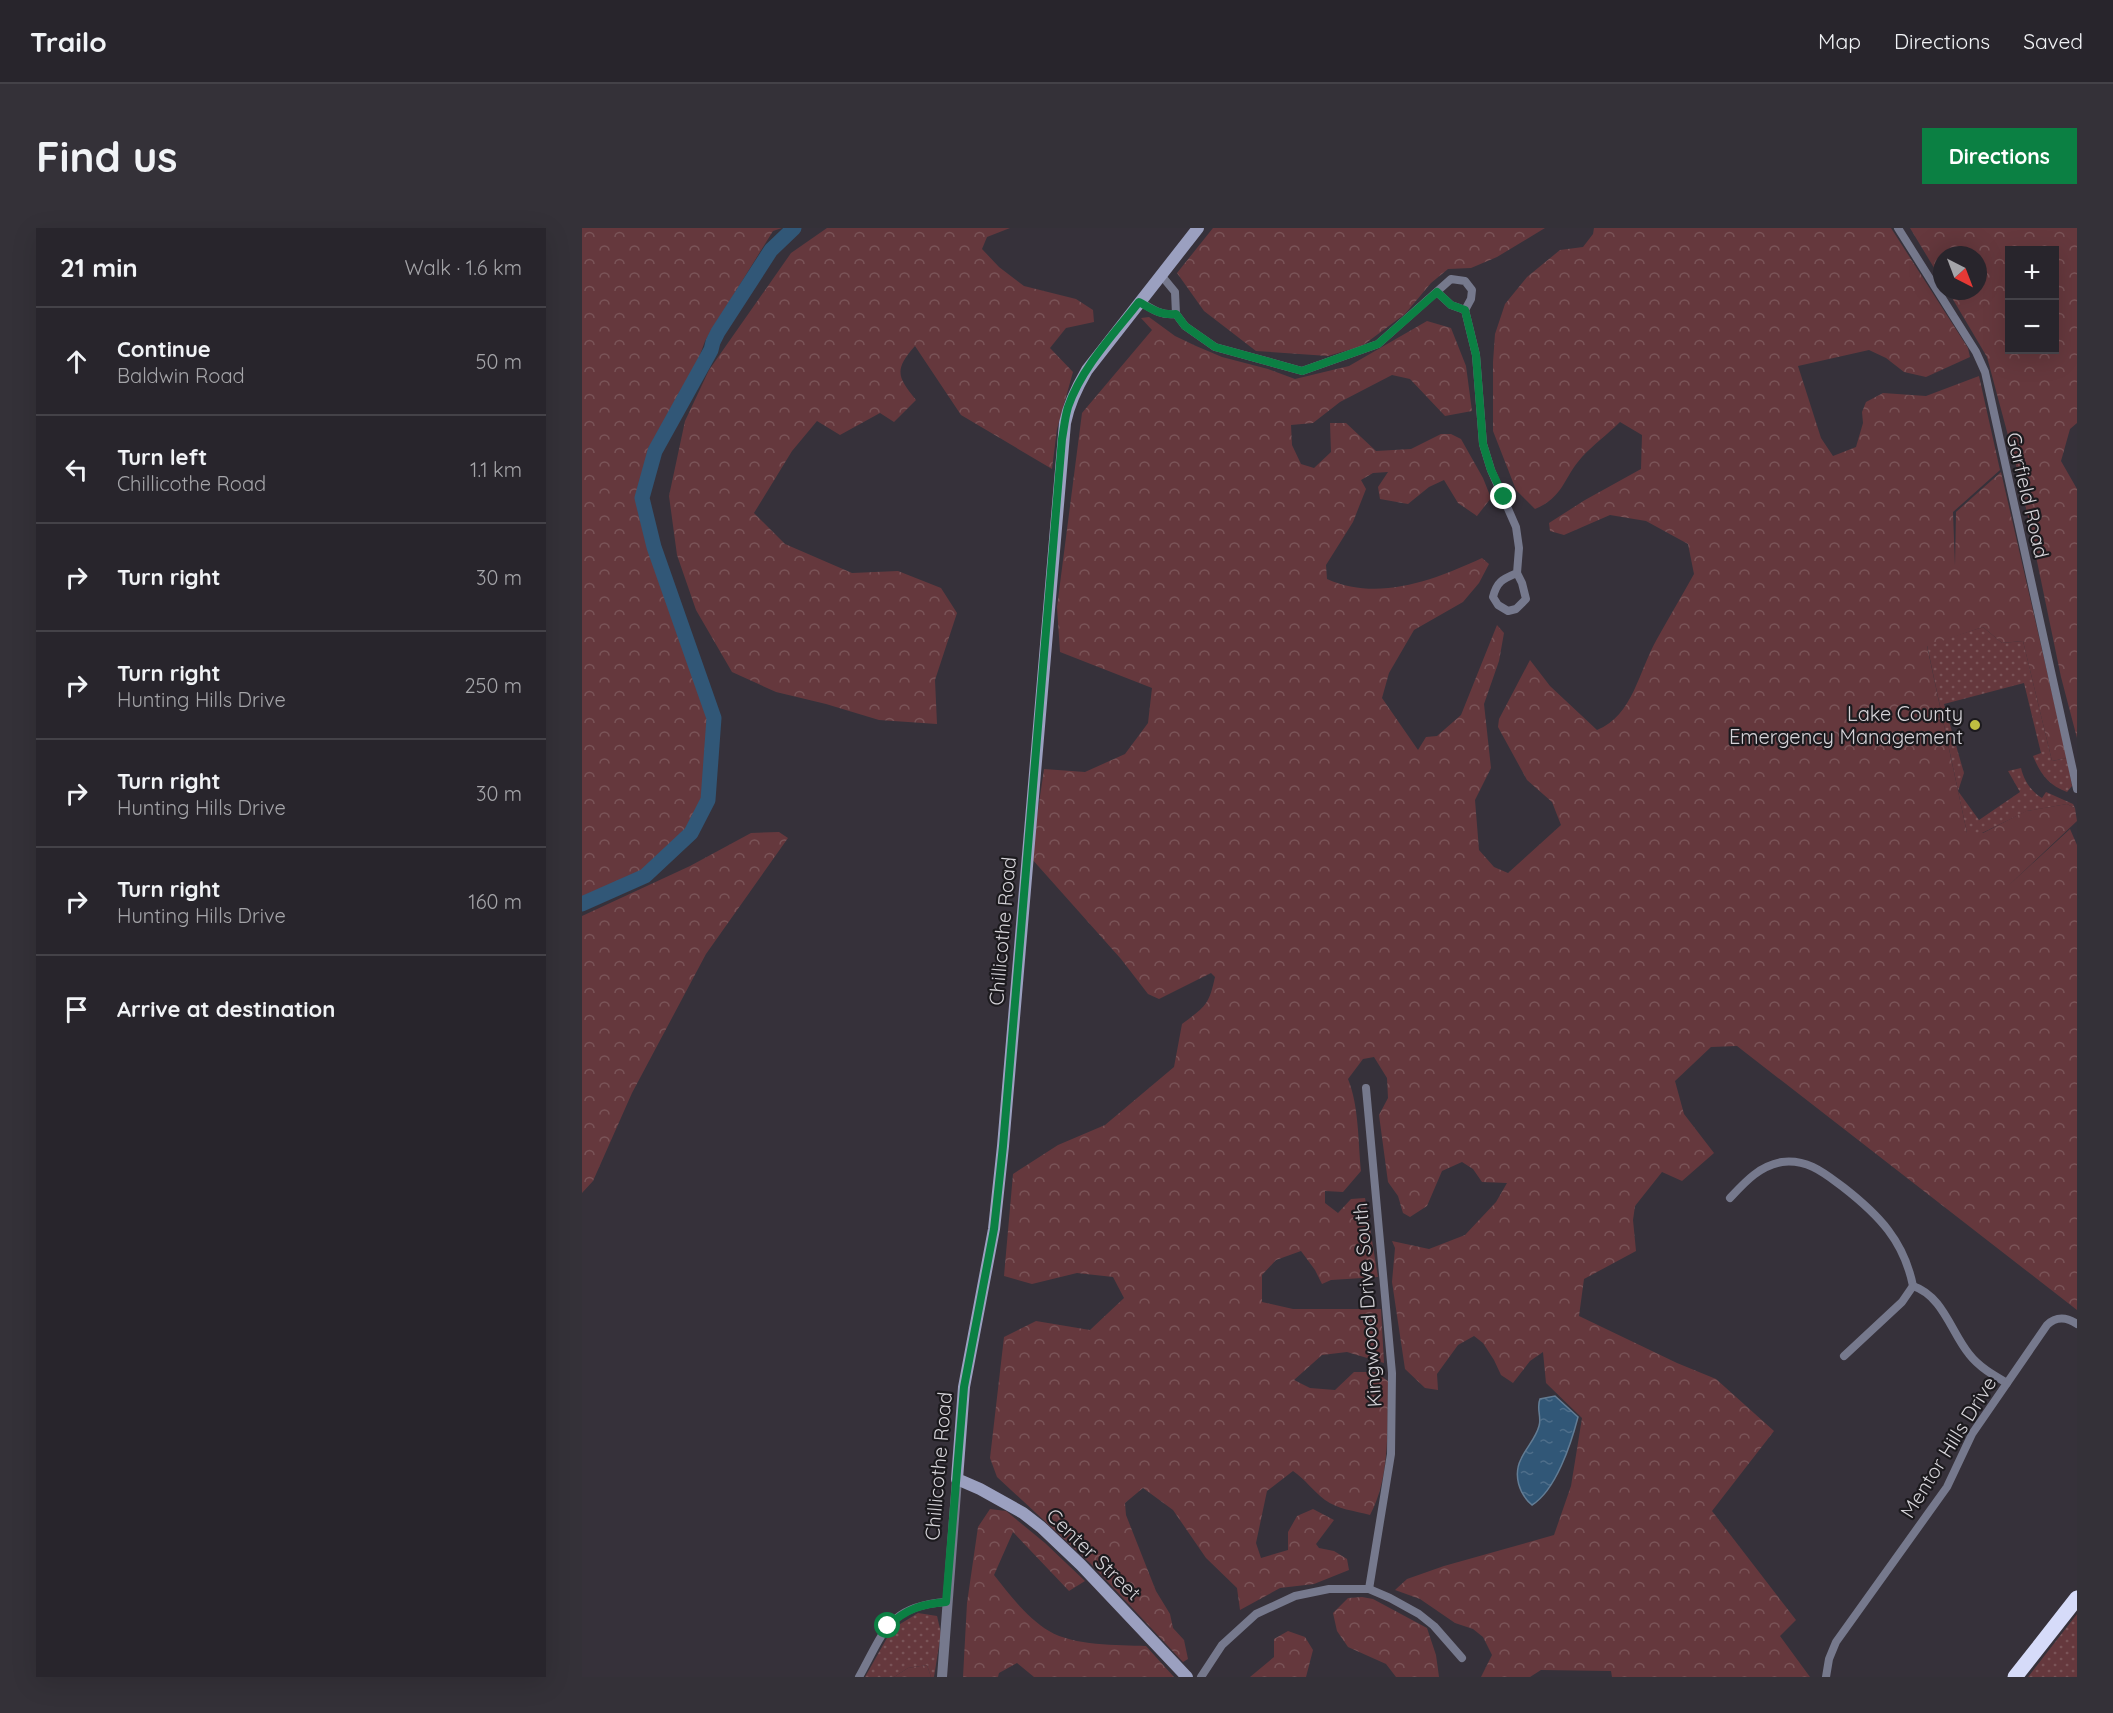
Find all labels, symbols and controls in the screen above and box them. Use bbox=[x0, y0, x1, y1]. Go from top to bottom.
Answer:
text: Trailo bbox=[30, 24, 107, 59]
text: Map bbox=[1818, 28, 1861, 54]
text: Directions bbox=[1894, 28, 1990, 54]
text: Saved bbox=[2023, 28, 2083, 54]
button: Directions bbox=[1922, 128, 2077, 184]
text: Find us bbox=[36, 130, 178, 183]
north arrow bbox=[1933, 246, 1987, 300]
map controls bbox=[2005, 246, 2059, 354]
button: + bbox=[2005, 246, 2059, 300]
text: 21 min bbox=[60, 251, 138, 284]
text: Walk · 1.6 km bbox=[404, 255, 522, 280]
button: − bbox=[2005, 300, 2059, 354]
text: Continue bbox=[117, 335, 211, 363]
icon: ahead bbox=[60, 345, 93, 378]
text: 50 m bbox=[476, 349, 522, 374]
text: Baldwin Road bbox=[117, 363, 245, 388]
street label: Garfield Road bbox=[2001, 430, 2055, 560]
text: Turn left bbox=[117, 443, 207, 471]
icon: left bbox=[60, 453, 93, 486]
text: 1.1 km bbox=[470, 457, 522, 482]
text: Chillicothe Road bbox=[117, 471, 266, 496]
route end bbox=[1490, 483, 1516, 509]
icon: right bbox=[60, 561, 93, 594]
text: Turn right bbox=[117, 563, 221, 591]
text: 30 m bbox=[476, 565, 522, 590]
text: Turn right bbox=[117, 659, 221, 687]
icon: right bbox=[60, 669, 93, 702]
text: 250 m bbox=[464, 673, 522, 698]
text: Hunting Hills Drive bbox=[117, 687, 286, 712]
place label: Lake County Emergency Management bbox=[1729, 701, 1963, 749]
marker: Lake County Emergency Management bbox=[1968, 718, 1982, 732]
text: Turn right bbox=[117, 767, 221, 795]
icon: right bbox=[60, 777, 93, 810]
text: 30 m bbox=[476, 781, 522, 806]
text: Hunting Hills Drive bbox=[117, 795, 286, 820]
street label: Chillicothe Road bbox=[983, 856, 1021, 1006]
text: Turn right bbox=[117, 875, 221, 903]
icon: right bbox=[60, 885, 93, 918]
text: 160 m bbox=[468, 889, 522, 914]
text: Hunting Hills Drive bbox=[117, 903, 286, 928]
icon: arrive bbox=[60, 993, 93, 1026]
text: Arrive at destination bbox=[117, 995, 335, 1023]
street label: Kingwood Drive South bbox=[1347, 1202, 1387, 1408]
street label: Mentor Hills Drive bbox=[1894, 1372, 2002, 1522]
street label: Chillicothe Road bbox=[919, 1391, 957, 1541]
street label: Center Street bbox=[1042, 1503, 1147, 1605]
route start bbox=[874, 1612, 900, 1638]

